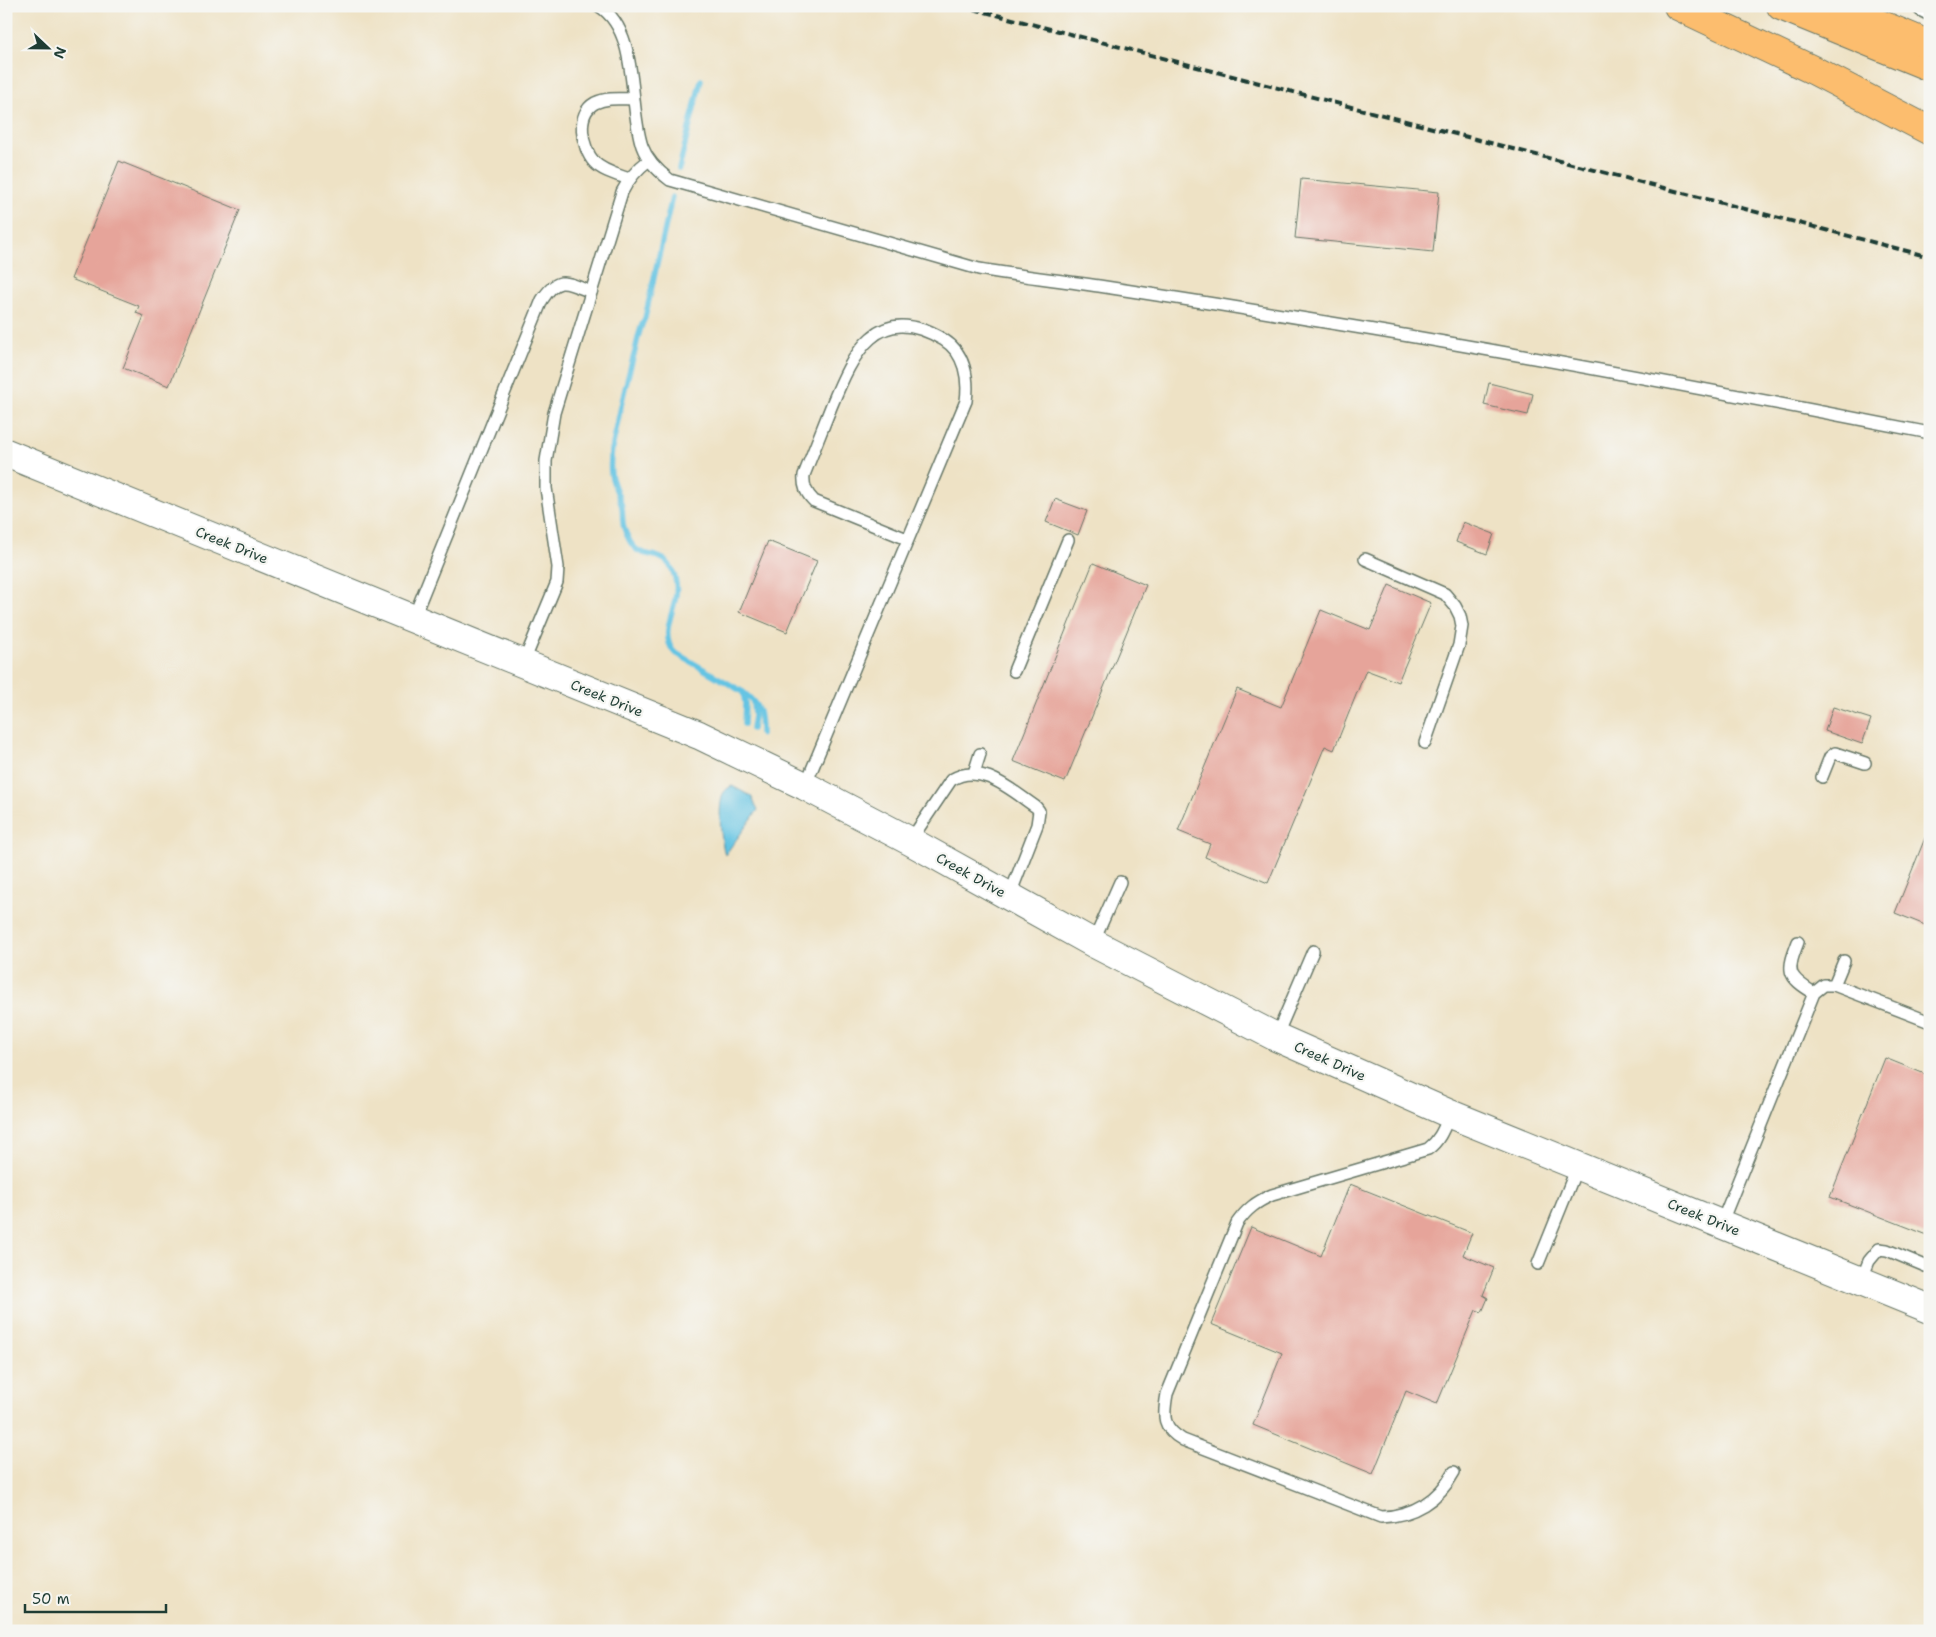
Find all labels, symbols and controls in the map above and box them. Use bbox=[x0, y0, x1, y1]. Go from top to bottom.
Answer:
north arrow bbox=[22, 22, 72, 72]
text: N bbox=[50, 44, 70, 61]
street label: Creek Drive bbox=[193, 522, 271, 568]
street label: Creek Drive bbox=[568, 675, 646, 721]
street label: Creek Drive bbox=[933, 849, 1009, 901]
street label: Creek Drive bbox=[1291, 1037, 1369, 1085]
street label: Creek Drive bbox=[1665, 1194, 1743, 1240]
scale bar bbox=[25, 1582, 166, 1614]
text: 50 m bbox=[32, 1589, 70, 1609]

